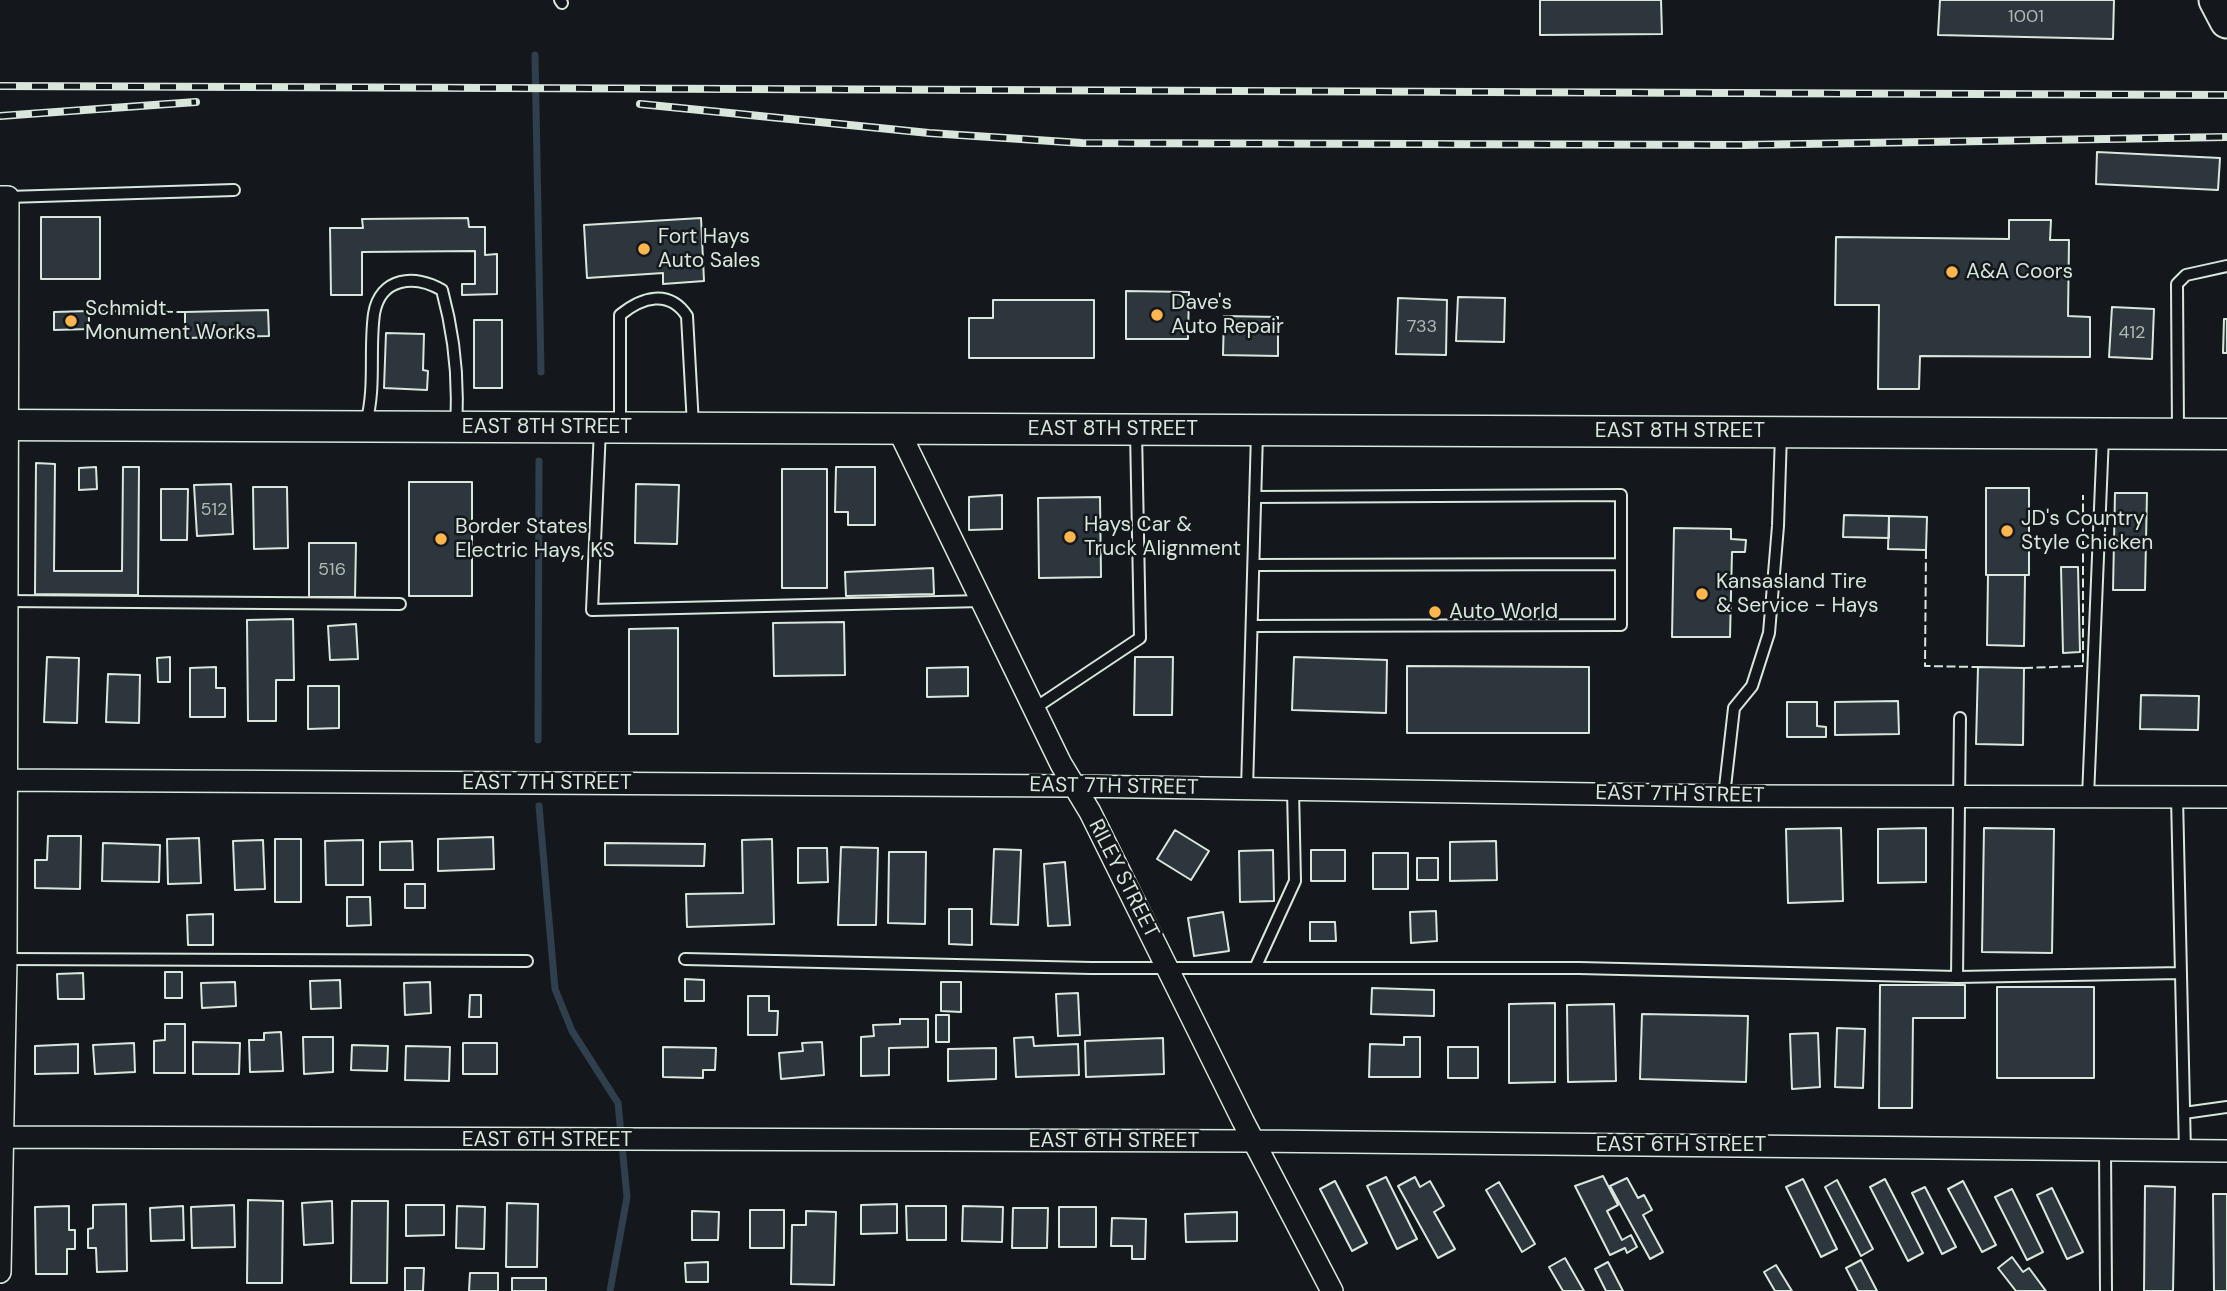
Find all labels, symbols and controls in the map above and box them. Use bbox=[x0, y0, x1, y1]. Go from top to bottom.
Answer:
house number: 1001 bbox=[2008, 6, 2044, 28]
place label: Fort Hays Auto Sales bbox=[658, 224, 760, 274]
marker: Fort Hays Auto Sales bbox=[636, 241, 652, 257]
place label: A&A Coors bbox=[1966, 259, 2073, 285]
marker: A&A Coors bbox=[1944, 264, 1960, 280]
place label: Dave's Auto Repair bbox=[1171, 290, 1284, 340]
place label: Schmidt Monument Works bbox=[85, 296, 256, 346]
marker: Dave's Auto Repair bbox=[1149, 307, 1165, 323]
marker: Schmidt Monument Works bbox=[63, 313, 79, 329]
house number: 733 bbox=[1407, 316, 1437, 338]
house number: 412 bbox=[2119, 322, 2145, 344]
street label: EAST 8TH STREET bbox=[462, 414, 632, 440]
street label: EAST 8TH STREET bbox=[1028, 416, 1198, 442]
street label: EAST 8TH STREET bbox=[1595, 418, 1765, 444]
house number: 512 bbox=[201, 499, 227, 521]
place label: JD's Country Style Chicken bbox=[2021, 506, 2153, 556]
place label: Hays Car & Truck Alignment bbox=[1084, 512, 1241, 562]
place label: Border States Electric Hays, KS bbox=[455, 514, 615, 564]
marker: JD's Country Style Chicken bbox=[1999, 523, 2015, 539]
marker: Hays Car & Truck Alignment bbox=[1062, 529, 1078, 545]
marker: Border States Electric Hays, KS bbox=[433, 531, 449, 547]
house number: 516 bbox=[318, 559, 346, 581]
place label: Kansasland Tire & Service - Hays bbox=[1716, 569, 1878, 619]
marker: Kansasland Tire & Service - Hays bbox=[1694, 586, 1710, 602]
place label: Auto World bbox=[1449, 599, 1558, 625]
marker: Auto World bbox=[1427, 604, 1443, 620]
street label: EAST 7TH STREET bbox=[462, 770, 632, 796]
street label: EAST 7TH STREET bbox=[1029, 773, 1199, 801]
street label: EAST 7TH STREET bbox=[1595, 781, 1765, 809]
street label: RILEY STREET bbox=[1082, 816, 1164, 942]
street label: EAST 6TH STREET bbox=[462, 1127, 632, 1153]
street label: EAST 6TH STREET bbox=[1029, 1128, 1199, 1154]
street label: EAST 6TH STREET bbox=[1596, 1132, 1766, 1158]

